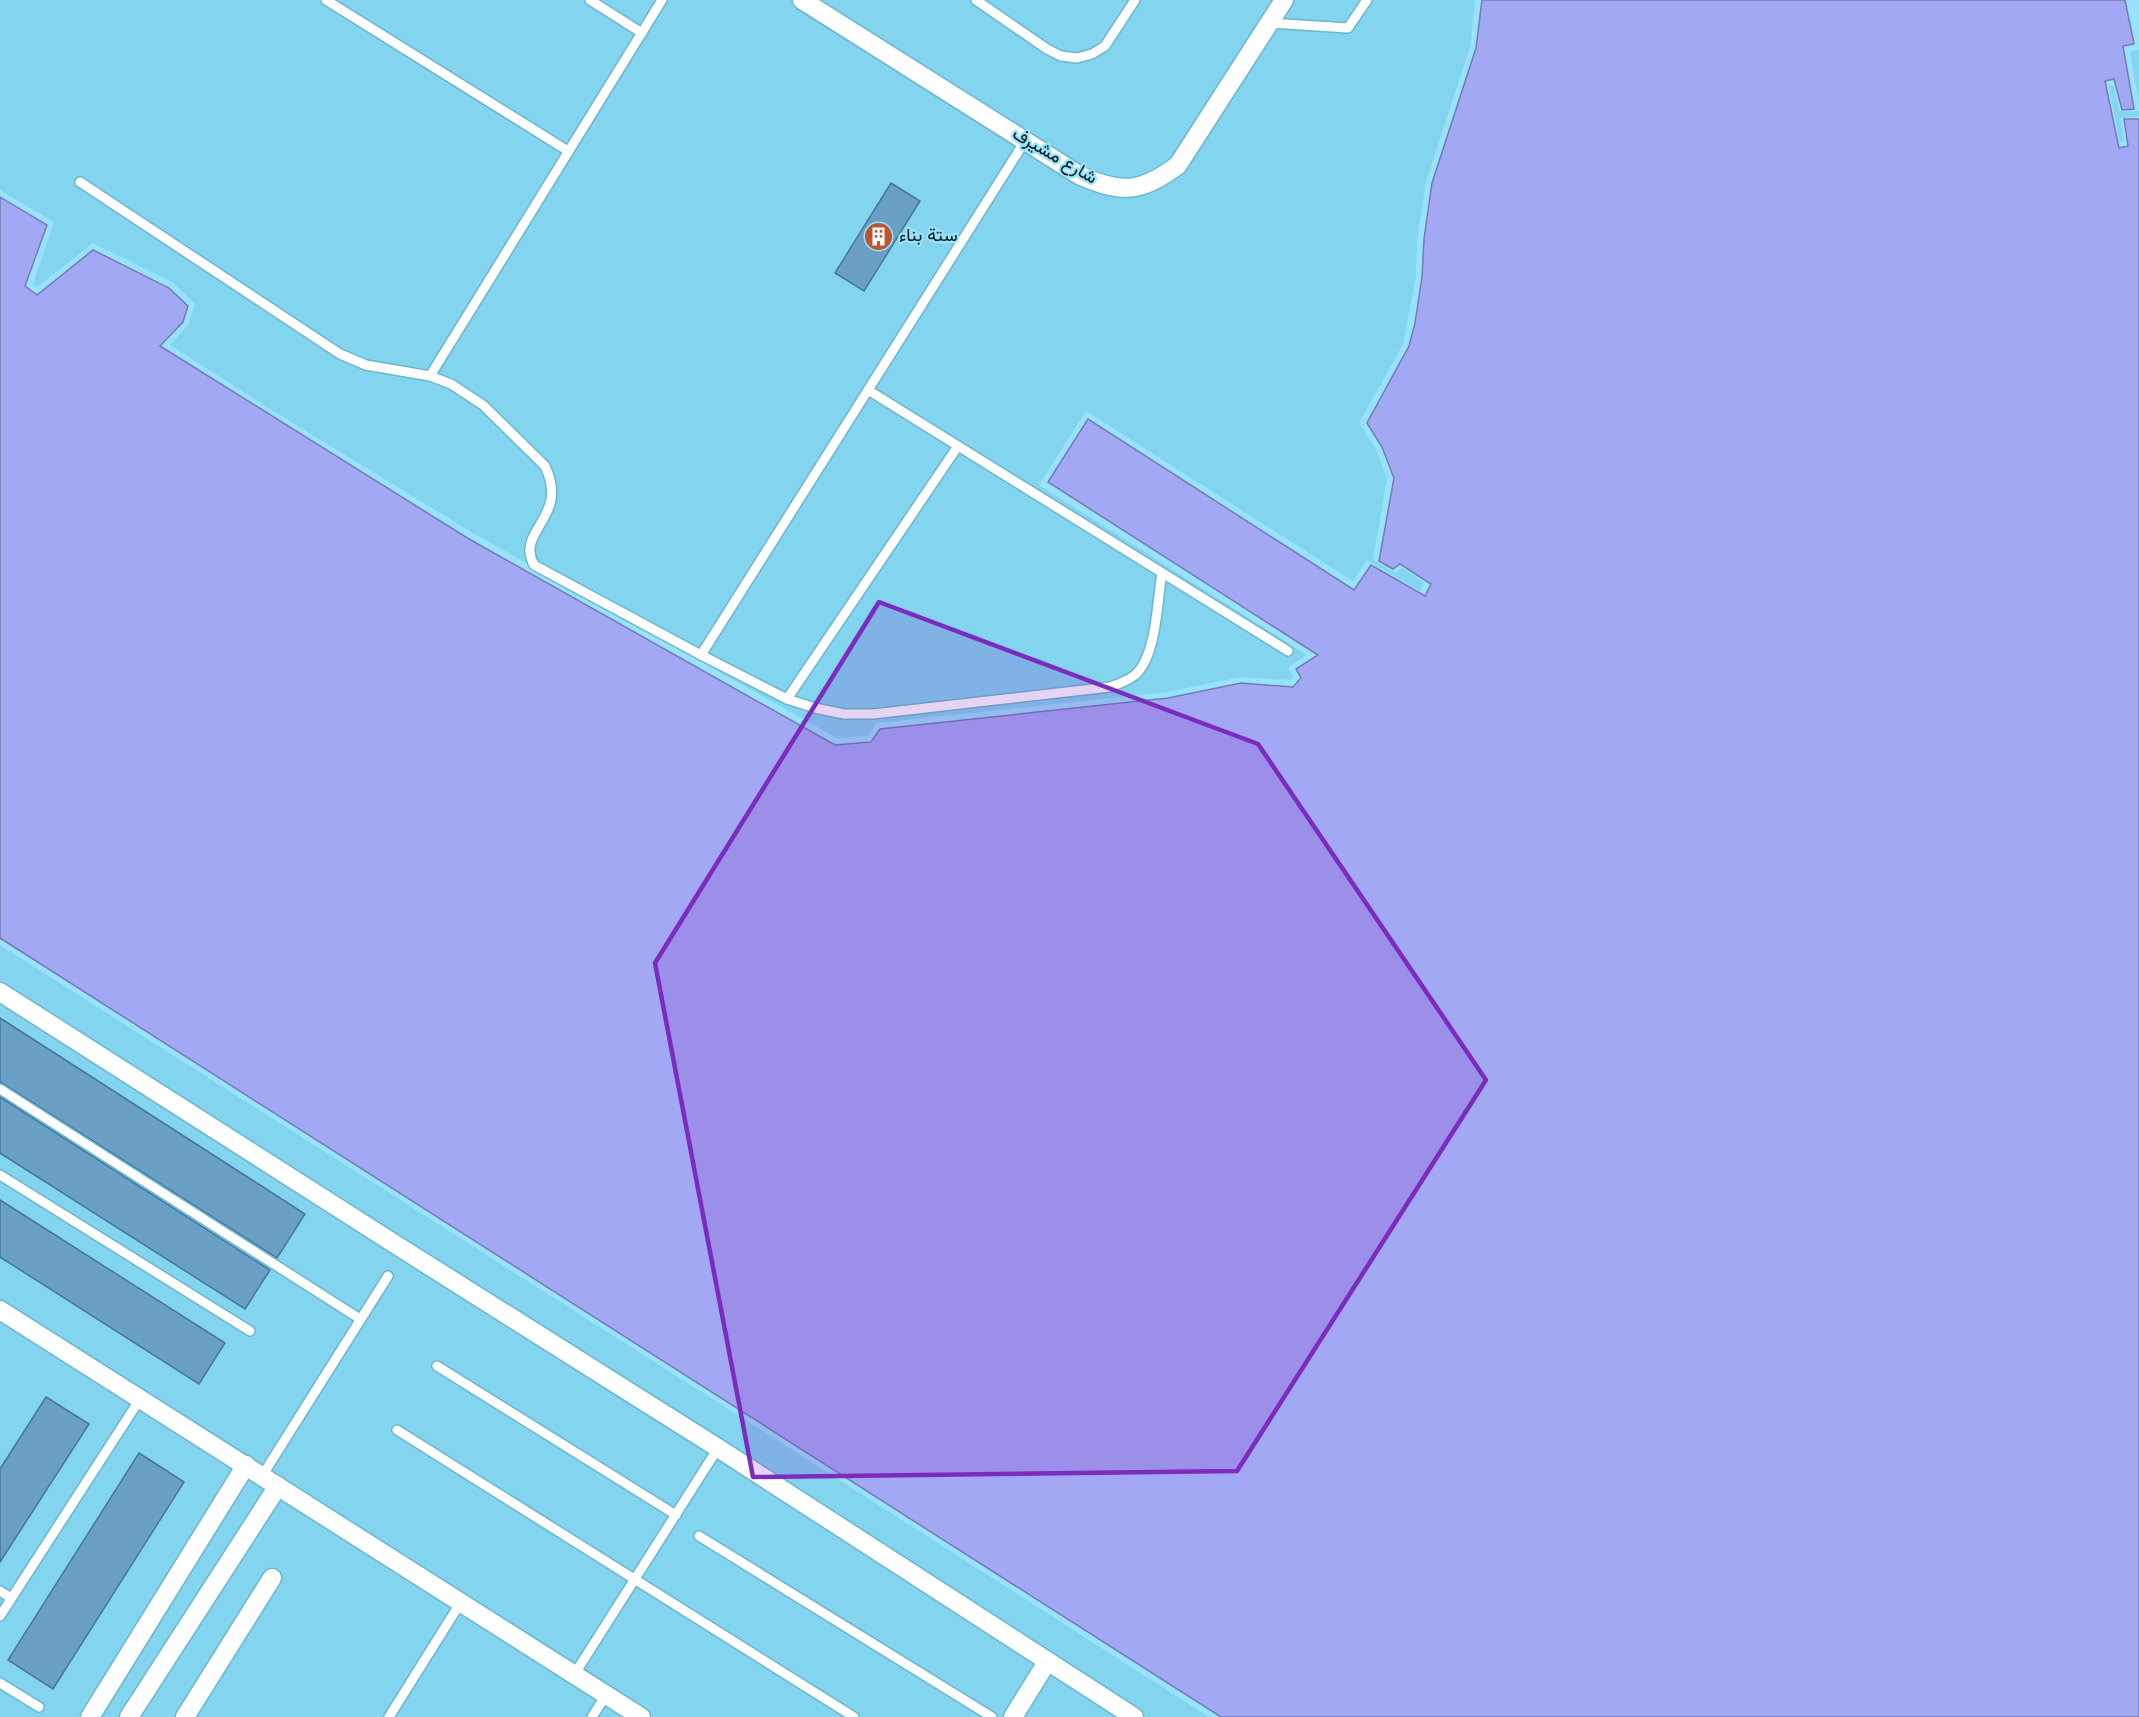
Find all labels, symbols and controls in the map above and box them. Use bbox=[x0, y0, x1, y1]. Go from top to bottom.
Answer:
street label: شارع مشيرف bbox=[1006, 121, 1102, 193]
building icon: ستة بناء bbox=[862, 221, 894, 253]
place label: ستة بناء bbox=[899, 223, 958, 251]

